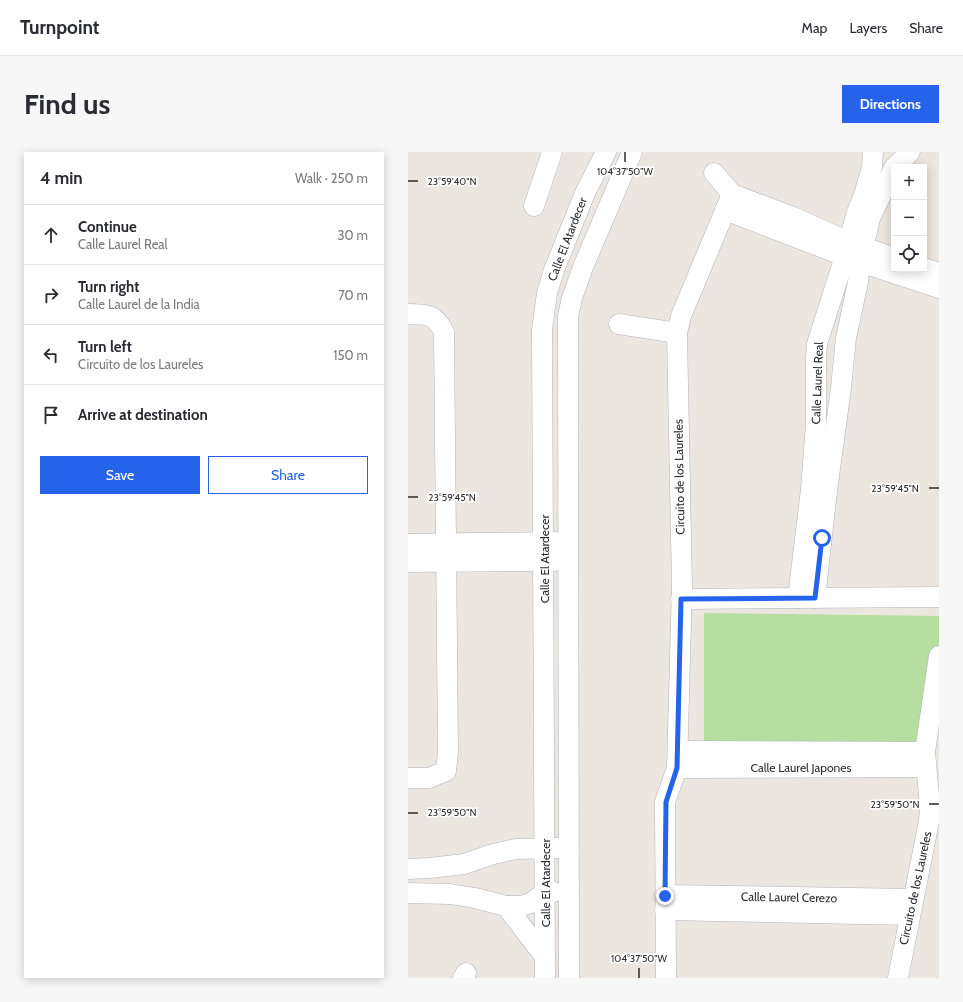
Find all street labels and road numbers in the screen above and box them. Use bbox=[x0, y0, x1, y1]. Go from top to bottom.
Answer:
street label: Calle El Atardecer bbox=[544, 195, 590, 283]
street label: Calle Laurel Real bbox=[808, 341, 826, 425]
street label: Circuito de los Laureles bbox=[670, 419, 688, 535]
street label: Calle El Atardecer bbox=[537, 515, 552, 603]
street label: Calle Laurel Japones bbox=[751, 760, 851, 775]
street label: Circuito de los Laureles bbox=[896, 830, 934, 946]
street label: Calle El Atardecer bbox=[538, 839, 553, 927]
street label: Calle Laurel Cerezo bbox=[741, 889, 838, 905]

